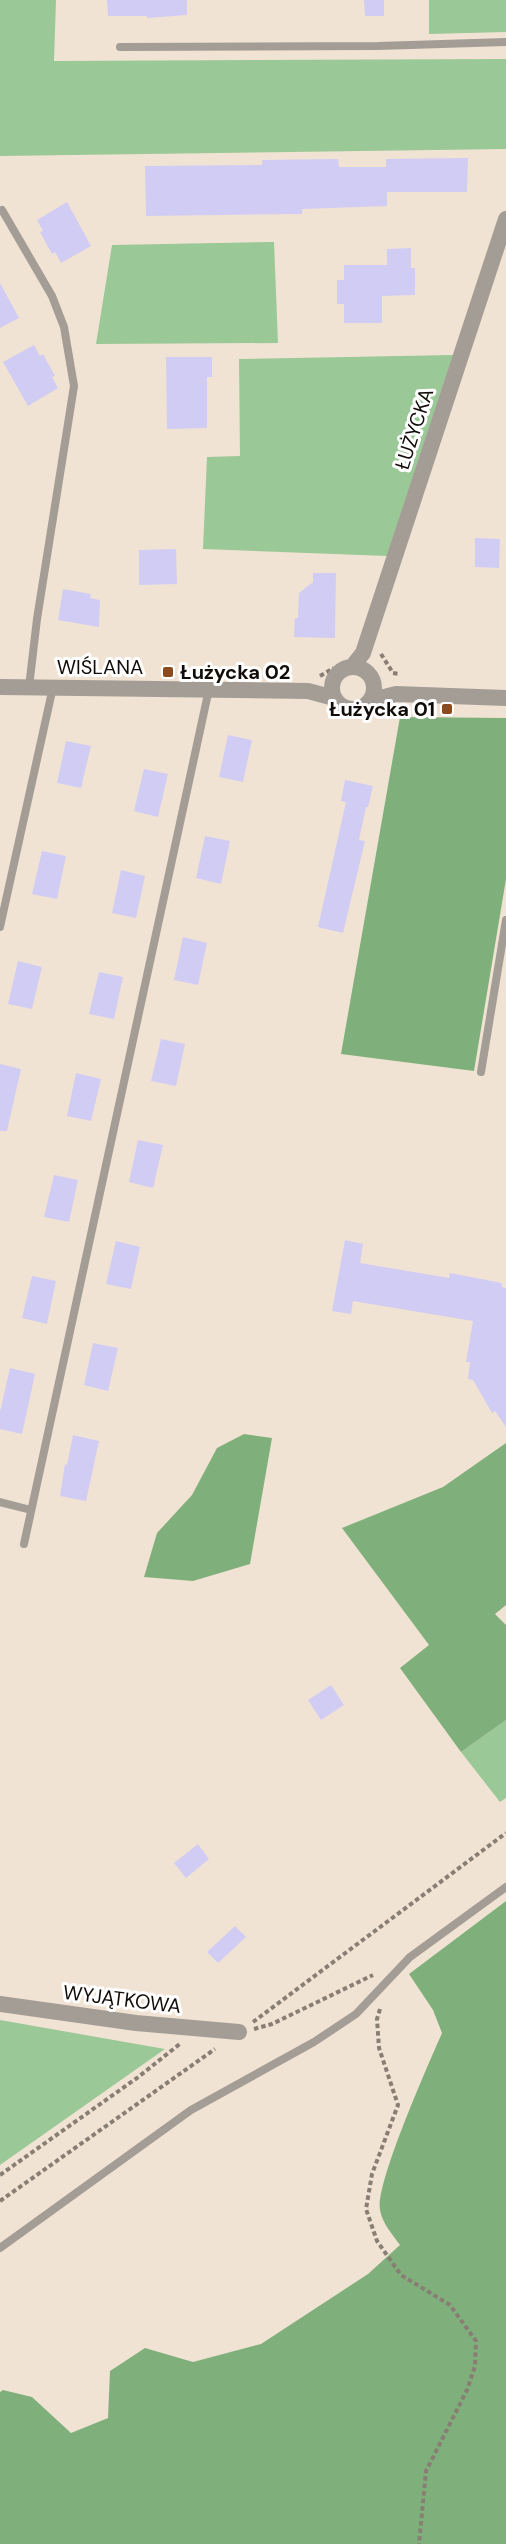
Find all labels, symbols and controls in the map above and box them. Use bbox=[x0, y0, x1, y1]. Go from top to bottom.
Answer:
street label: ŁUŻYCKA bbox=[389, 385, 439, 473]
street label: WIŚLANA bbox=[57, 654, 143, 680]
place label: Łużycka 02 bbox=[180, 659, 290, 685]
marker: Łużycka 02 bbox=[161, 665, 175, 679]
place label: Łużycka 01 bbox=[329, 696, 435, 722]
marker: Łużycka 01 bbox=[440, 702, 454, 716]
street label: WYJĄTKOWA bbox=[61, 1979, 183, 2019]

